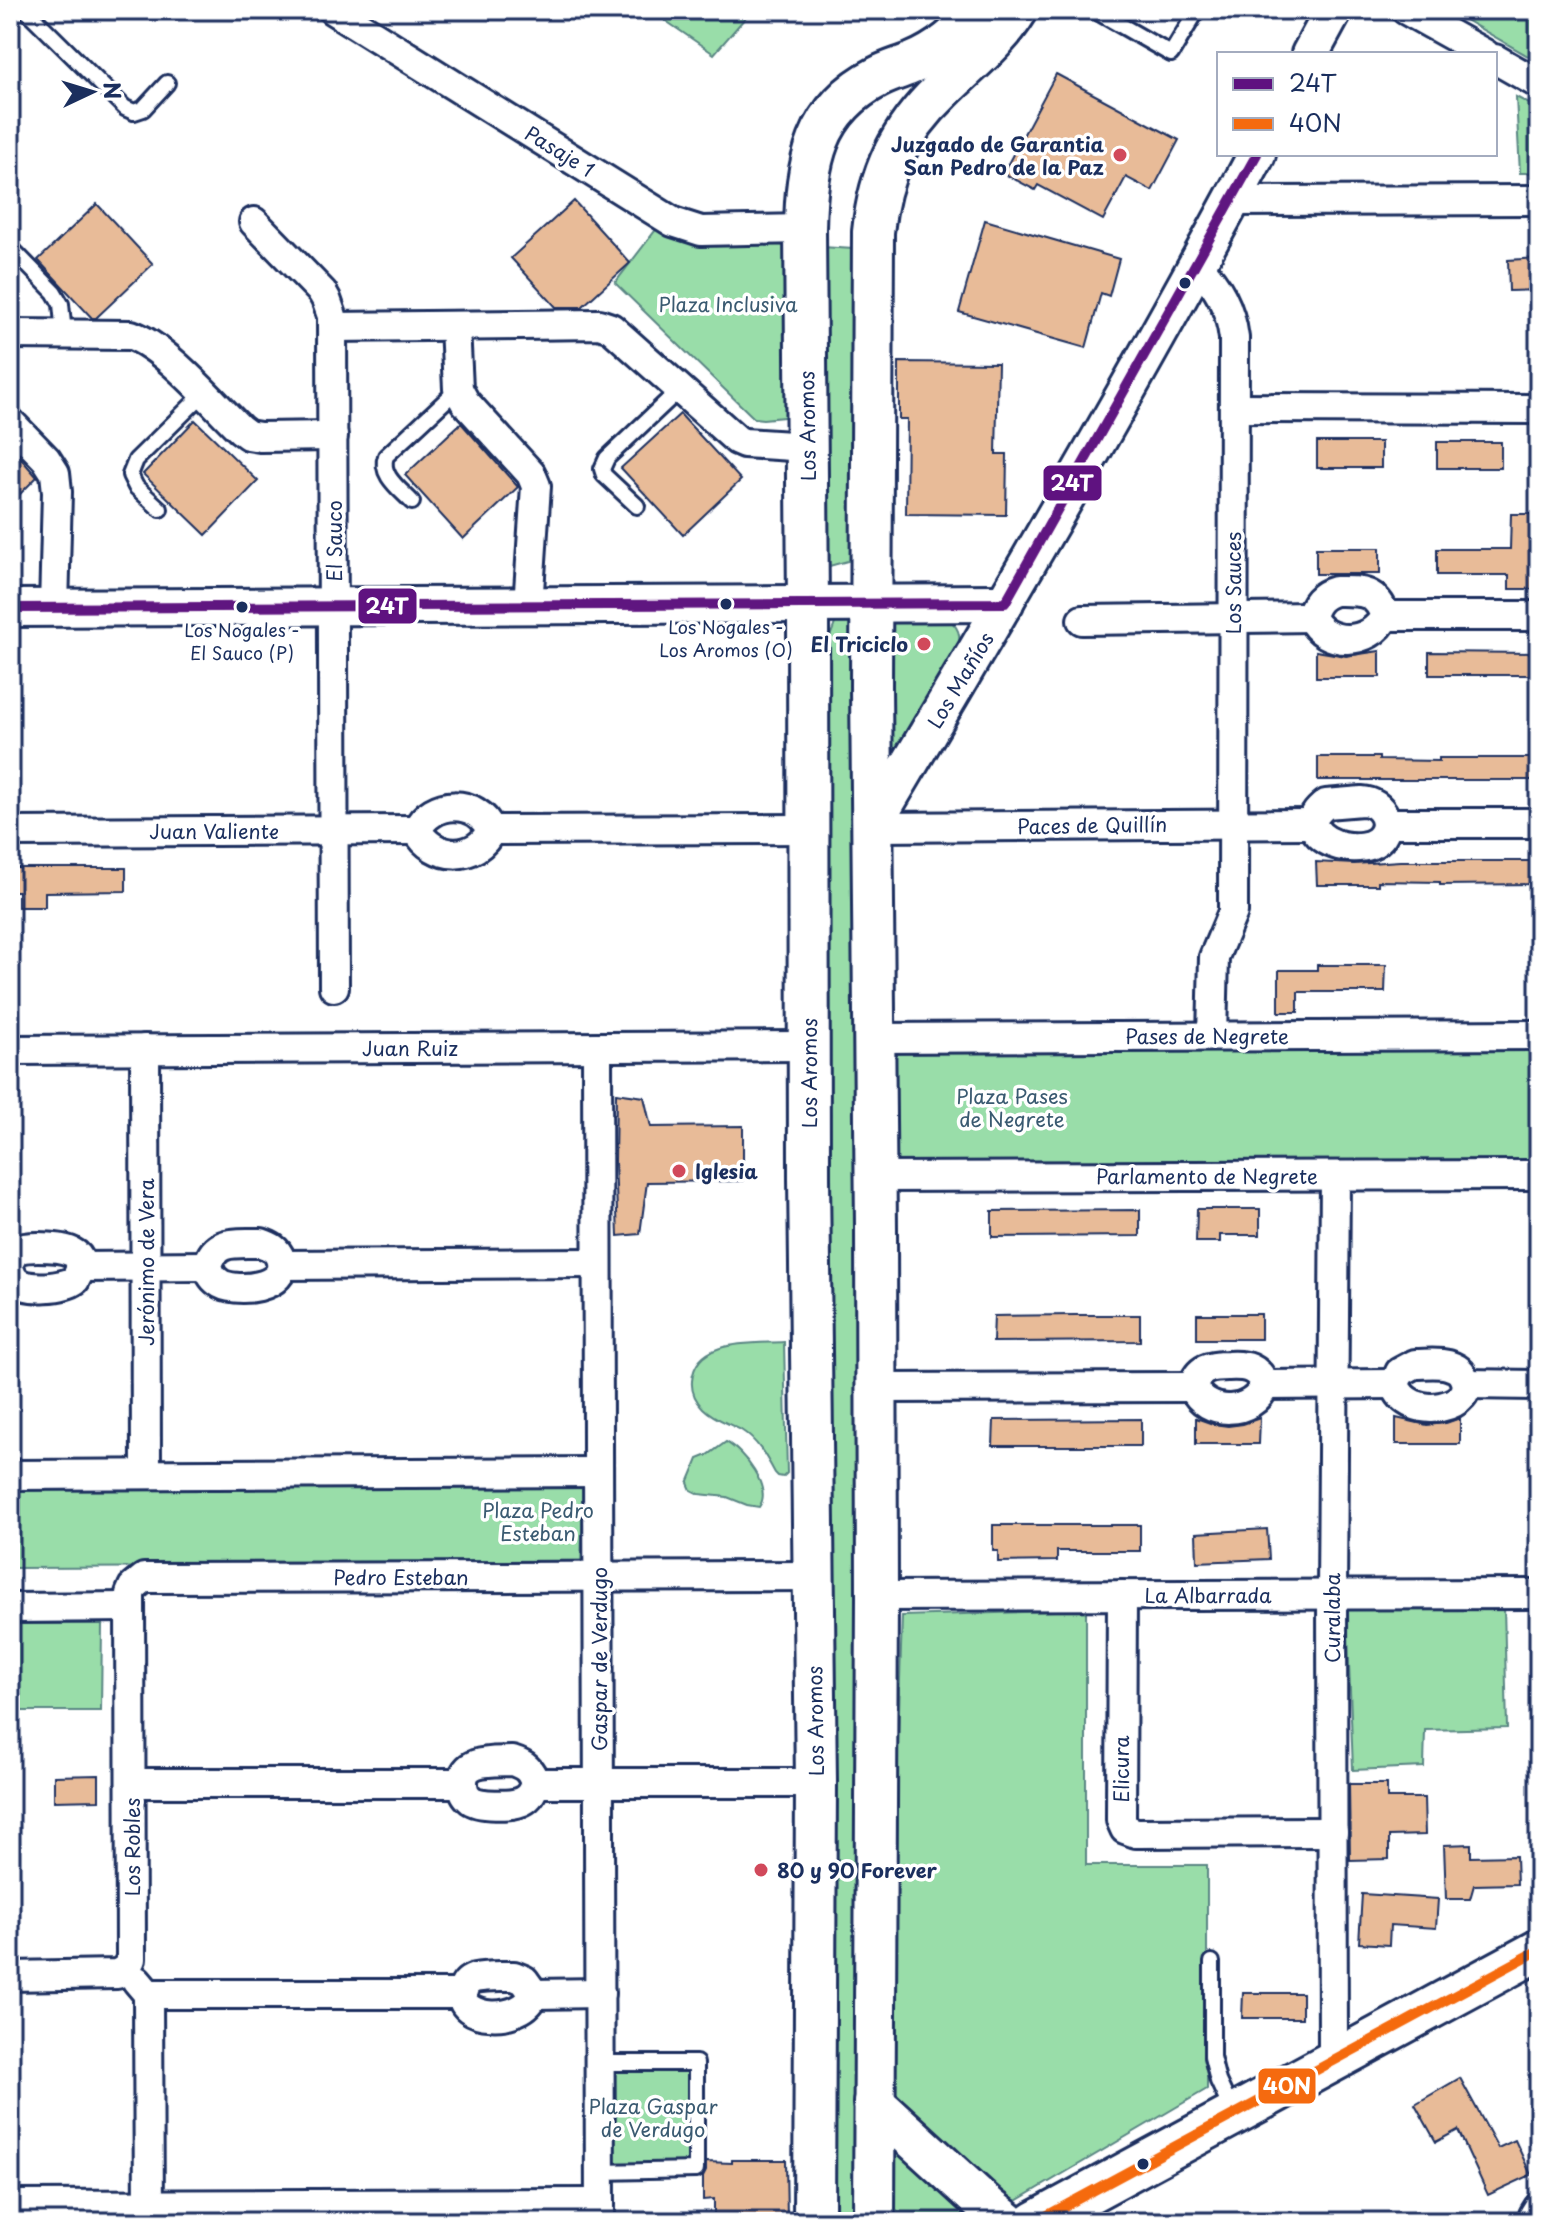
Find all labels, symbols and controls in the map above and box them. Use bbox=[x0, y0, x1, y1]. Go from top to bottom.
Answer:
north arrow bbox=[52, 52, 132, 132]
legend bbox=[1217, 52, 1497, 156]
text: 24T bbox=[1289, 64, 1337, 100]
text: N bbox=[96, 81, 131, 100]
text: 40N bbox=[1289, 104, 1342, 140]
street label: Pasaje 1 bbox=[519, 118, 601, 184]
place label: Juzgado de Garantia San Pedro de la Paz bbox=[891, 129, 1104, 182]
marker: Juzgado de Garantia San Pedro de la Paz bbox=[1111, 146, 1129, 164]
unlabelled marker bbox=[1177, 275, 1193, 291]
park label: Plaza Inclusiva bbox=[659, 289, 798, 319]
street label: Los Aromos bbox=[791, 370, 823, 481]
line badge: 24T bbox=[1042, 464, 1103, 502]
text: 24T bbox=[1050, 465, 1094, 498]
street label: El Sauco bbox=[319, 500, 349, 582]
street label: Los Sauces bbox=[1218, 532, 1248, 634]
line badge: 24T bbox=[357, 587, 418, 625]
text: 24T bbox=[365, 588, 409, 621]
marker: Los Nogales - Los Aromos (O) bbox=[718, 596, 734, 612]
marker: Los Nogales - El Sauco (P) bbox=[234, 599, 250, 615]
place label: Los Nogales - Los Aromos (O) bbox=[659, 613, 793, 663]
place label: Los Nogales - El Sauco (P) bbox=[184, 616, 300, 666]
street label: Los Mañíos bbox=[919, 626, 1001, 734]
place label: El Triciclo bbox=[811, 629, 908, 659]
marker: El Triciclo bbox=[915, 635, 933, 653]
street label: Paces de Quillín bbox=[1017, 809, 1167, 841]
street label: Juan Valiente bbox=[149, 816, 279, 846]
street label: Los Aromos bbox=[794, 1018, 824, 1128]
street label: Pases de Negrete bbox=[1125, 1021, 1289, 1051]
street label: Juan Ruiz bbox=[362, 1033, 458, 1063]
park label: Plaza Pases de Negrete bbox=[956, 1081, 1068, 1134]
place label: Iglesia bbox=[695, 1156, 758, 1186]
street label: Parlamento de Negrete bbox=[1096, 1161, 1318, 1191]
marker: Iglesia bbox=[670, 1162, 688, 1180]
street label: Jerónimo de Vera bbox=[131, 1178, 161, 1346]
park label: Plaza Pedro Esteban bbox=[482, 1495, 594, 1548]
street label: Pedro Esteban bbox=[333, 1562, 469, 1592]
street label: Gaspar de Verdugo bbox=[584, 1567, 614, 1751]
street label: Curalaba bbox=[1317, 1573, 1347, 1663]
street label: La Albarrada bbox=[1144, 1580, 1272, 1610]
street label: Los Aromos bbox=[799, 1665, 831, 1776]
street label: Elicura bbox=[1106, 1735, 1136, 1803]
street label: Los Robles bbox=[117, 1798, 147, 1896]
place label: 80 y 90 Forever bbox=[777, 1855, 938, 1885]
marker: 80 y 90 Forever bbox=[752, 1861, 770, 1879]
line badge: 40N bbox=[1257, 2067, 1317, 2105]
text: 40N bbox=[1263, 2068, 1311, 2101]
park label: Plaza Gaspar de Verdugo bbox=[589, 2091, 718, 2144]
unlabelled marker bbox=[1135, 2156, 1151, 2172]

